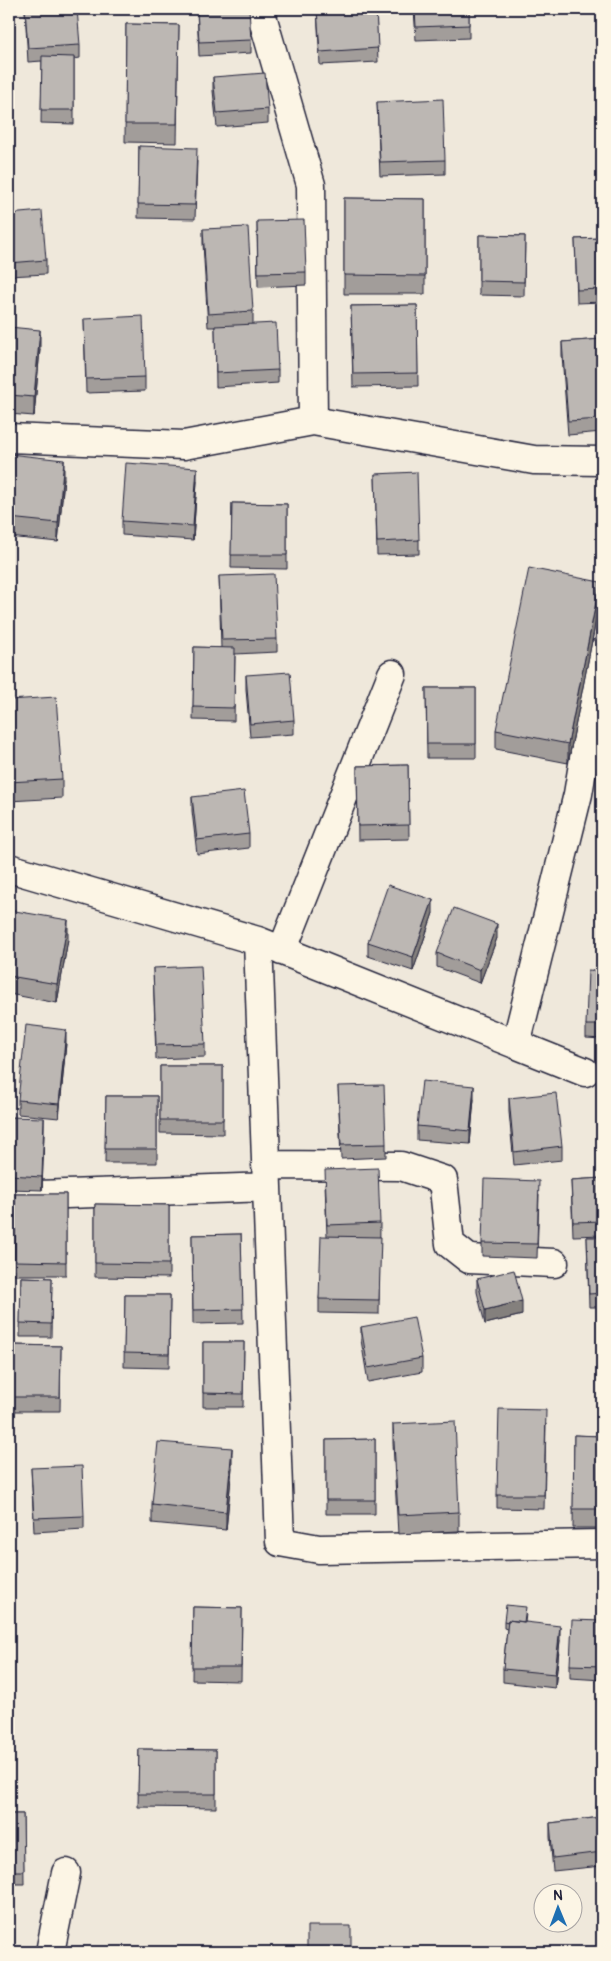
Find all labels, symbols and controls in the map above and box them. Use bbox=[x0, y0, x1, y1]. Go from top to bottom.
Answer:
north arrow bbox=[534, 1884, 584, 1934]
text: N bbox=[553, 1887, 563, 1904]

